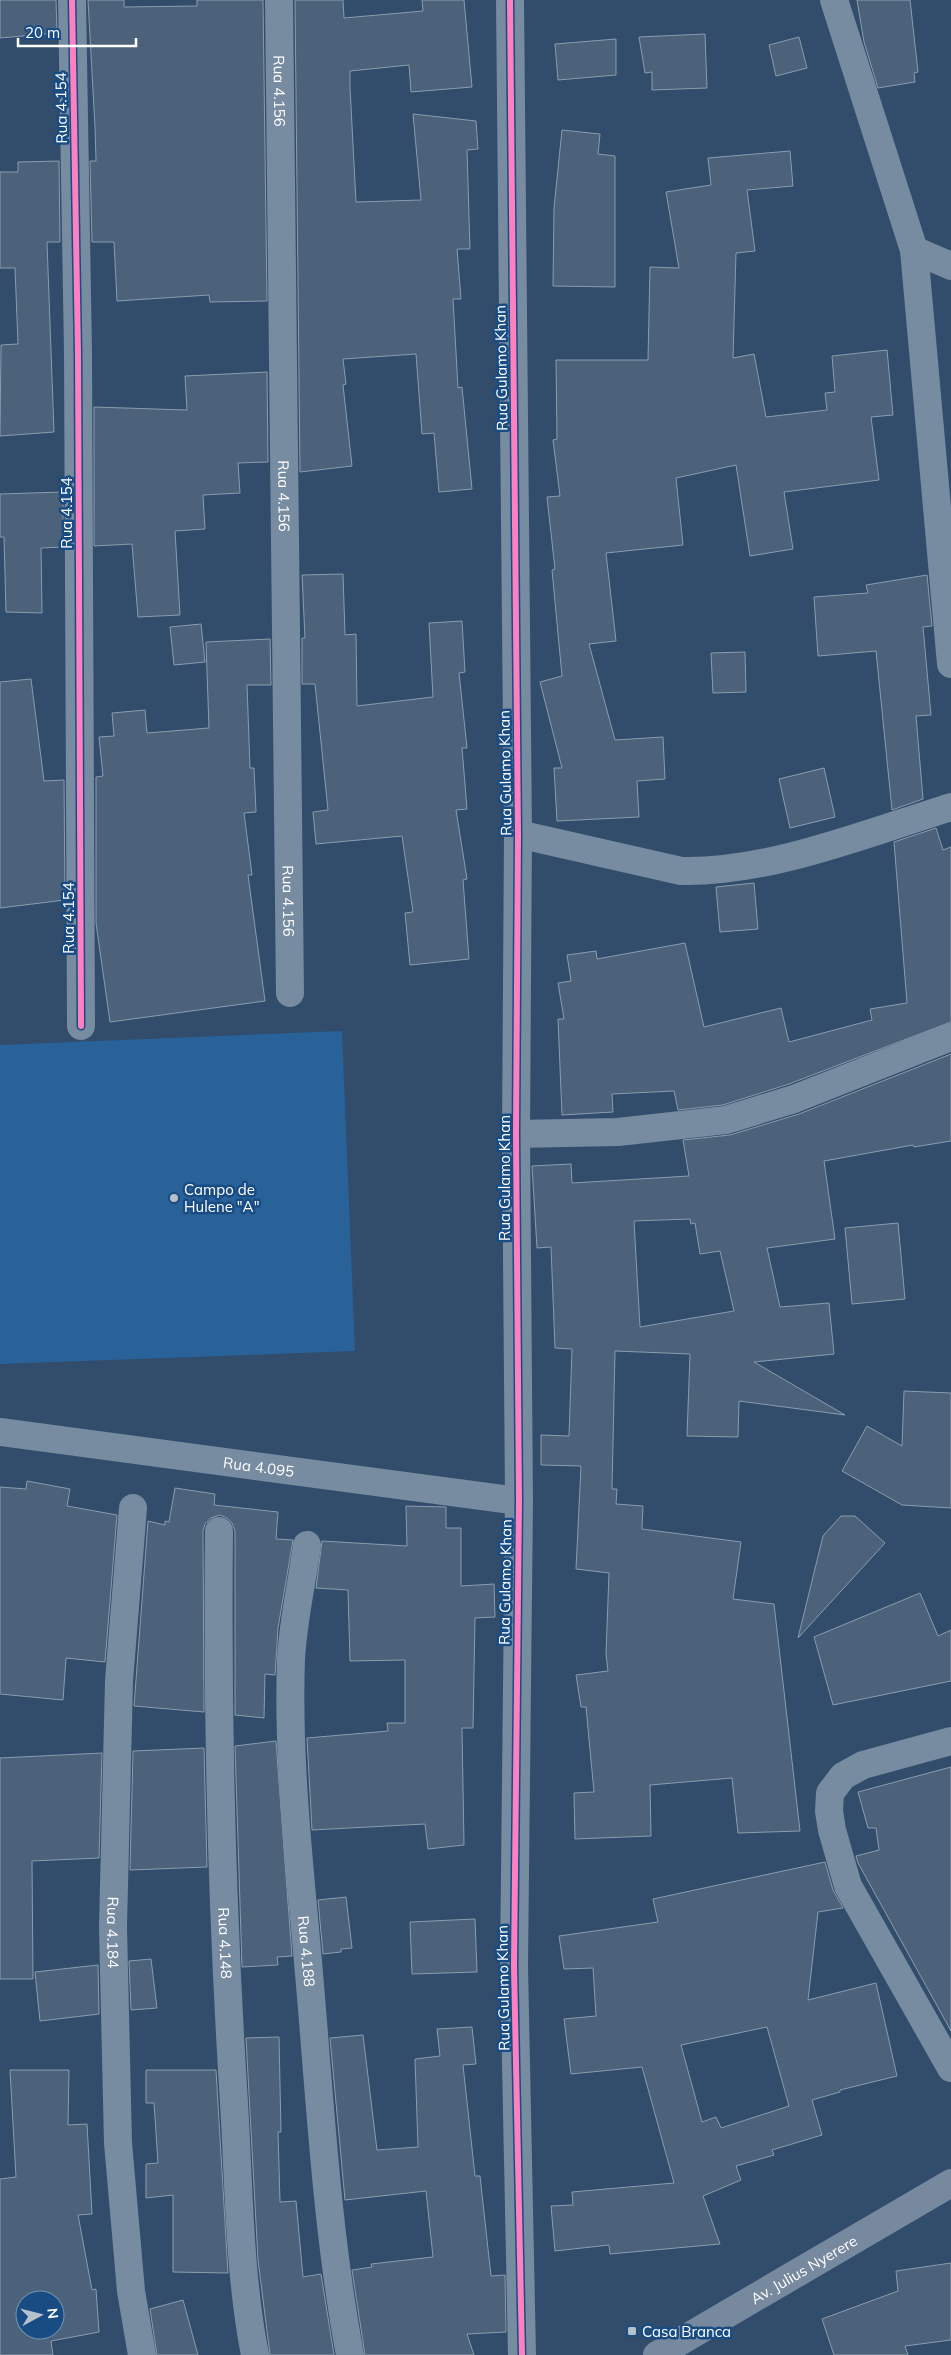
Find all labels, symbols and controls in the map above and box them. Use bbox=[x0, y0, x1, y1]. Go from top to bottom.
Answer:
scale bar bbox=[18, 15, 135, 47]
text: 20 m bbox=[25, 23, 60, 42]
street label: Rua 4.156 bbox=[270, 55, 290, 127]
street label: Rua 4.154 bbox=[51, 72, 71, 144]
street label: Rua Gulamo Khan bbox=[490, 305, 512, 431]
street label: Rua 4.156 bbox=[275, 460, 294, 532]
street label: Rua 4.154 bbox=[57, 477, 76, 549]
street label: Rua Gulamo Khan bbox=[494, 710, 516, 836]
street label: Rua 4.156 bbox=[279, 865, 299, 937]
street label: Rua 4.154 bbox=[59, 882, 78, 954]
street label: Rua Gulamo Khan bbox=[495, 1115, 514, 1241]
place label: Campo de Hulene "A" bbox=[184, 1180, 260, 1216]
marker: Campo de Hulene "A" bbox=[168, 1192, 180, 1204]
street label: Rua 4.095 bbox=[222, 1452, 295, 1481]
street label: Rua Gulamo Khan bbox=[494, 1519, 516, 1645]
street label: Rua 4.184 bbox=[103, 1896, 123, 1968]
street label: Rua 4.148 bbox=[215, 1907, 237, 1979]
street label: Rua 4.188 bbox=[294, 1915, 320, 1988]
street label: Rua Gulamo Khan bbox=[492, 1925, 514, 2051]
street label: Av. Julius Nyerere bbox=[747, 2231, 860, 2308]
north arrow bbox=[15, 2290, 65, 2340]
text: N bbox=[43, 2307, 62, 2320]
place label: Casa Branca bbox=[642, 2322, 731, 2341]
marker: Casa Branca bbox=[626, 2325, 638, 2337]

